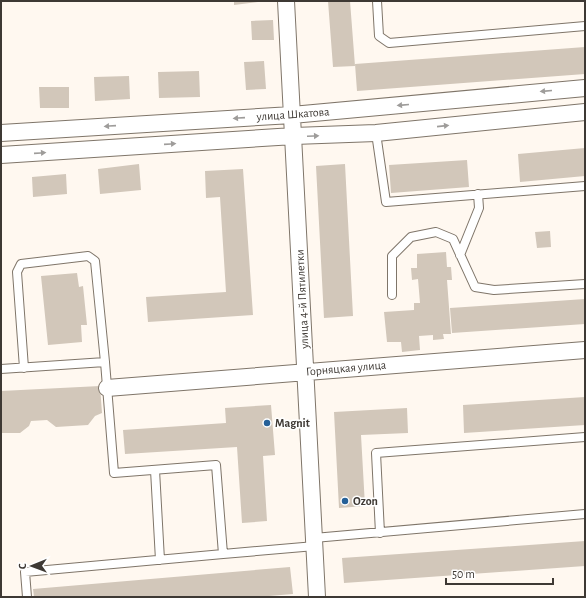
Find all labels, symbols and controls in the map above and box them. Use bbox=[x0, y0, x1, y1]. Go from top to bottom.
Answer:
one-way arrow bbox=[540, 88, 552, 95]
one-way arrow bbox=[397, 101, 409, 108]
street label: улица Шкатова bbox=[255, 105, 330, 124]
one-way arrow bbox=[232, 115, 245, 121]
one-way arrow bbox=[104, 123, 116, 130]
one-way arrow bbox=[437, 123, 449, 129]
one-way arrow bbox=[307, 132, 319, 139]
one-way arrow bbox=[164, 141, 176, 148]
one-way arrow bbox=[34, 149, 46, 156]
street label: улица 4-й Пятилетки bbox=[293, 249, 312, 350]
street label: Горняцкая улица bbox=[305, 358, 387, 378]
place label: Magnit bbox=[275, 417, 310, 429]
marker: Magnit bbox=[262, 418, 272, 428]
place label: Ozon bbox=[353, 495, 378, 507]
marker: Ozon bbox=[340, 496, 350, 506]
north arrow bbox=[12, 546, 52, 586]
scale bar bbox=[446, 560, 553, 586]
text: С bbox=[17, 563, 28, 569]
text: 50 m bbox=[452, 568, 475, 580]

